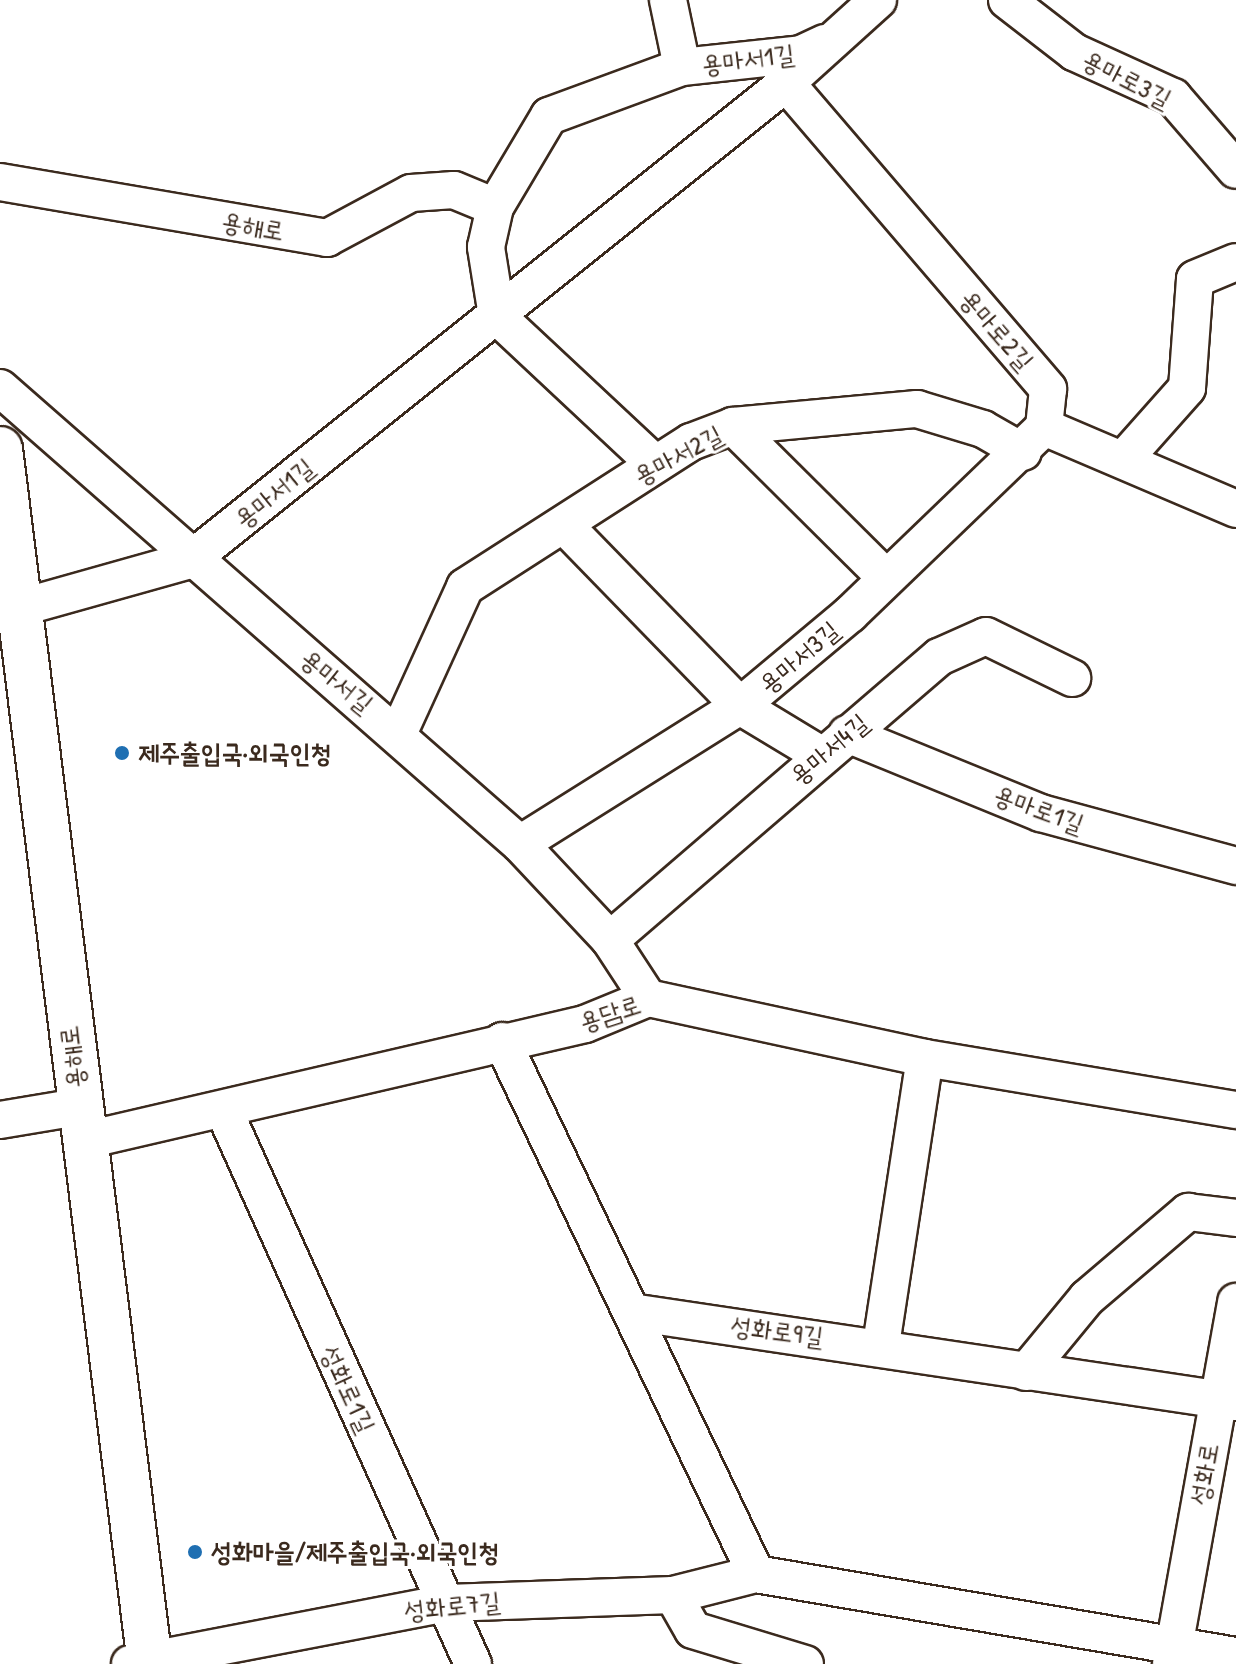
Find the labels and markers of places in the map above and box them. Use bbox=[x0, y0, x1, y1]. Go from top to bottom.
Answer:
place label: 제주출입국·외국인청 bbox=[138, 737, 331, 769]
marker: 제주출입국·외국인청 bbox=[113, 744, 131, 762]
place label: 성화마을/제주출입국·외국인청 bbox=[211, 1536, 499, 1568]
marker: 성화마을/제주출입국·외국인청 bbox=[186, 1543, 204, 1561]

